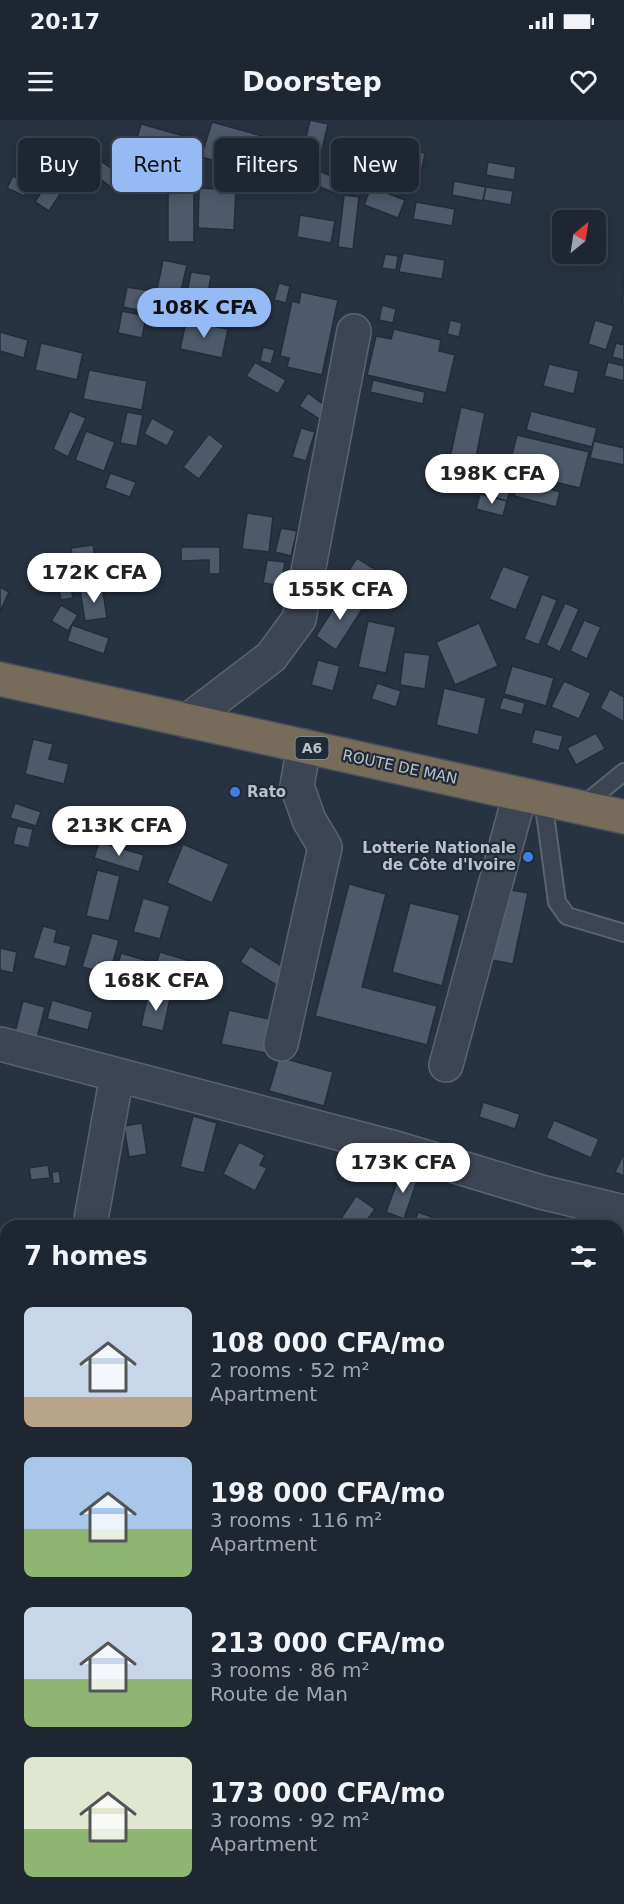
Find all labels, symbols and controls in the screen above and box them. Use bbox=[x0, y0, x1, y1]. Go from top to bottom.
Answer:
text: 20:17 bbox=[30, 9, 100, 34]
icon: menu bbox=[24, 65, 57, 98]
icon: heart bbox=[567, 65, 600, 98]
text: Doorstep bbox=[242, 66, 382, 97]
chip: Buy bbox=[18, 138, 100, 192]
chip: Rent bbox=[112, 138, 202, 192]
chip: Filters bbox=[214, 138, 319, 192]
chip: New bbox=[331, 138, 419, 192]
north arrow bbox=[552, 210, 606, 264]
map controls bbox=[552, 210, 606, 264]
pin: 108K CFA bbox=[142, 288, 266, 339]
text: 108K CFA bbox=[151, 295, 257, 319]
pin: 198K CFA bbox=[430, 454, 554, 505]
text: 198K CFA bbox=[439, 461, 545, 485]
pin: 172K CFA bbox=[32, 553, 156, 604]
text: 172K CFA bbox=[41, 560, 147, 584]
pin: 155K CFA bbox=[278, 570, 402, 621]
text: 155K CFA bbox=[287, 577, 393, 601]
road number: A6 bbox=[296, 737, 328, 759]
street label: ROUTE DE MAN bbox=[341, 746, 459, 788]
place label: Rato bbox=[247, 783, 286, 801]
marker: Rato bbox=[228, 785, 242, 799]
pin: 213K CFA bbox=[57, 806, 181, 857]
text: 213K CFA bbox=[66, 813, 172, 837]
place label: Lotterie Nationale de Côte d'Ivoire bbox=[362, 839, 516, 874]
marker: Lotterie Nationale de Côte d'Ivoire bbox=[521, 850, 535, 864]
pin: 168K CFA bbox=[94, 961, 218, 1012]
text: 168K CFA bbox=[103, 968, 209, 992]
pin: 173K CFA bbox=[341, 1143, 465, 1194]
text: 173K CFA bbox=[350, 1150, 456, 1174]
icon: filters bbox=[567, 1240, 600, 1273]
text: 7 homes bbox=[24, 1241, 148, 1271]
text: 108 000 CFA/mo bbox=[210, 1328, 445, 1358]
icon: home bbox=[72, 1331, 144, 1403]
text: 2 rooms · 52 m² bbox=[210, 1358, 370, 1382]
text: Apartment bbox=[210, 1382, 317, 1406]
text: 198 000 CFA/mo bbox=[210, 1478, 445, 1508]
icon: home bbox=[72, 1481, 144, 1553]
text: 3 rooms · 116 m² bbox=[210, 1508, 382, 1532]
text: Apartment bbox=[210, 1532, 317, 1556]
text: 213 000 CFA/mo bbox=[210, 1628, 445, 1658]
icon: home bbox=[72, 1631, 144, 1703]
text: 3 rooms · 86 m² bbox=[210, 1658, 370, 1682]
text: Route de Man bbox=[210, 1682, 348, 1706]
text: 173 000 CFA/mo bbox=[210, 1778, 445, 1808]
icon: home bbox=[72, 1781, 144, 1853]
text: 3 rooms · 92 m² bbox=[210, 1808, 370, 1832]
text: Apartment bbox=[210, 1832, 317, 1856]

